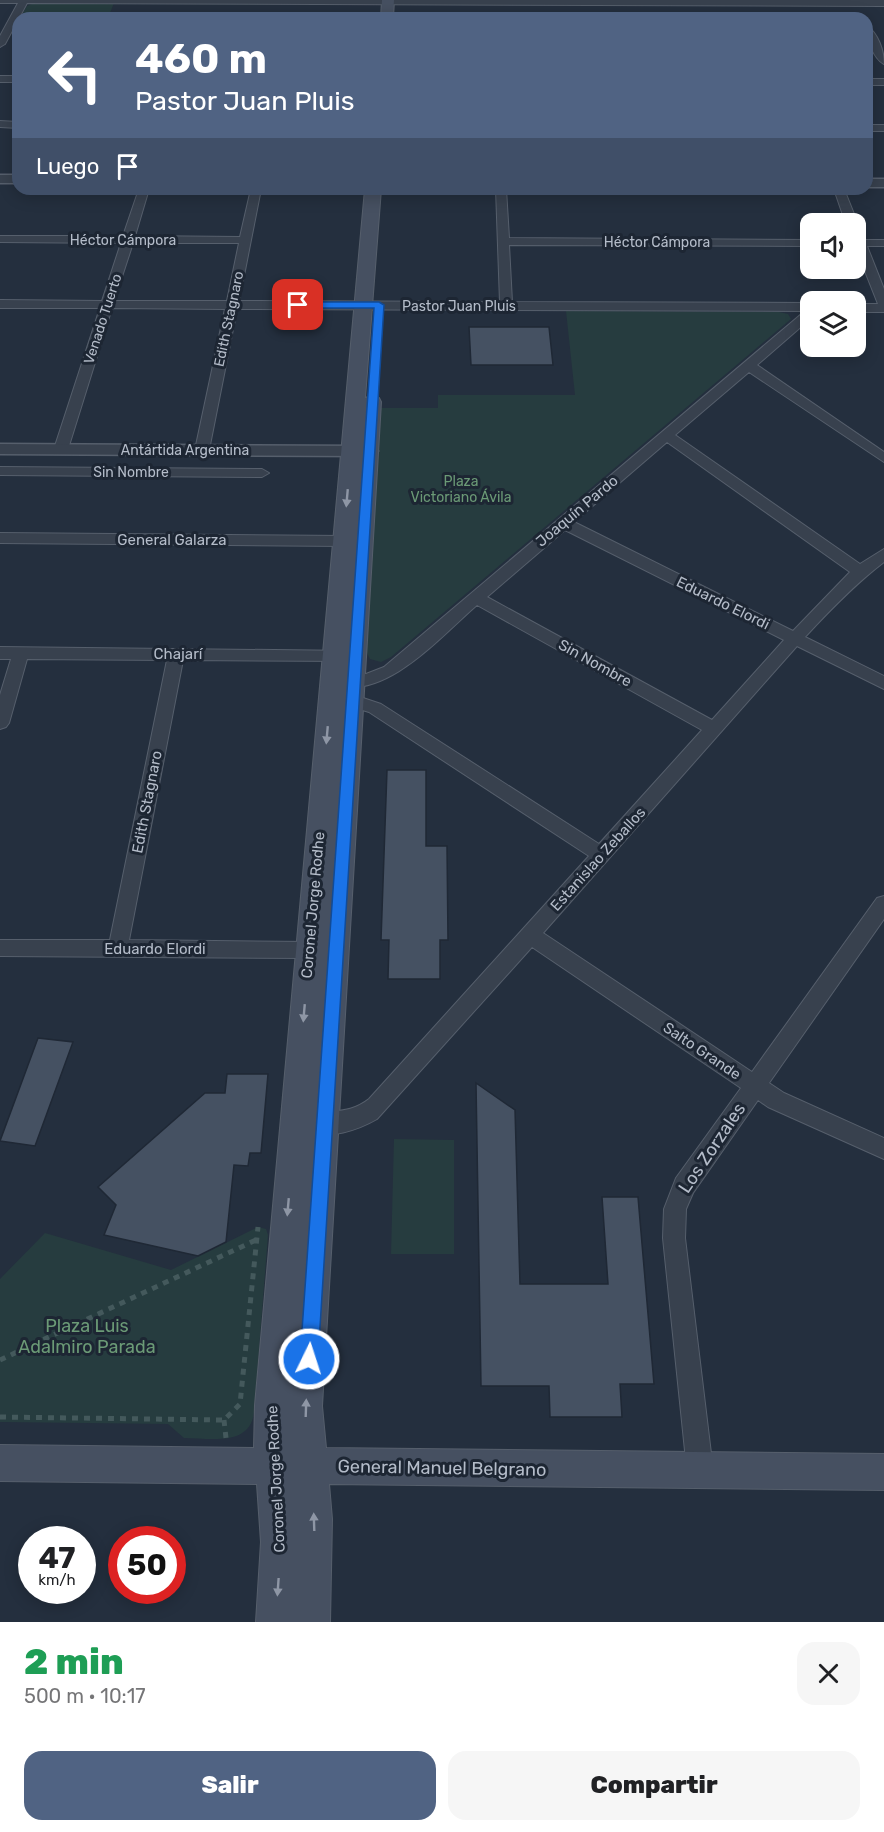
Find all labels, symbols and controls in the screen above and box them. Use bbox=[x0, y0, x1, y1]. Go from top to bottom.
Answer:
text: 460 m bbox=[135, 34, 267, 84]
icon: left bbox=[36, 36, 114, 114]
text: Pastor Juan Pluis bbox=[135, 85, 355, 117]
icon: arrive bbox=[111, 150, 144, 183]
text: Luego bbox=[36, 153, 99, 180]
map controls bbox=[800, 213, 866, 357]
button: sound bbox=[800, 213, 866, 279]
street label: Héctor Cámpora bbox=[70, 232, 176, 249]
street label: Héctor Cámpora bbox=[604, 234, 710, 251]
street label: Edith Stagnaro bbox=[211, 270, 247, 368]
street label: Venado Tuerto bbox=[80, 272, 126, 366]
pin bbox=[272, 279, 323, 330]
icon: arrive bbox=[281, 288, 314, 321]
button: layers bbox=[800, 291, 866, 357]
street label: Pastor Juan Pluis bbox=[402, 298, 516, 315]
street label: Antártida Argentina bbox=[121, 442, 249, 459]
street label: Sin Nombre bbox=[93, 464, 169, 481]
street label: Joaquín Pardo bbox=[532, 471, 622, 551]
park label: Plaza Victoriano Ávila bbox=[411, 473, 512, 506]
one-way arrow bbox=[342, 489, 352, 508]
street label: General Galarza bbox=[117, 531, 227, 549]
street label: Eduardo Elordi bbox=[673, 573, 773, 633]
street label: Sin Nombre bbox=[555, 635, 635, 691]
street label: Chajarí bbox=[154, 645, 204, 663]
one-way arrow bbox=[322, 725, 332, 744]
street label: Edith Stagnaro bbox=[128, 749, 166, 855]
street label: Estanislao Zeballos bbox=[547, 803, 650, 915]
street label: Coronel Jorge Rodhe bbox=[298, 831, 328, 979]
street label: Eduardo Elordi bbox=[104, 940, 206, 958]
one-way arrow bbox=[299, 1003, 309, 1022]
street label: Salto Grande bbox=[660, 1018, 744, 1084]
street label: Los Zorzales bbox=[674, 1099, 750, 1197]
one-way arrow bbox=[283, 1198, 293, 1217]
park label: Plaza Luis Adalmiro Parada bbox=[18, 1315, 156, 1358]
position arrow bbox=[277, 1327, 341, 1391]
one-way arrow bbox=[301, 1399, 310, 1418]
street label: Coronel Jorge Rodhe bbox=[263, 1405, 289, 1553]
street label: General Manuel Belgrano bbox=[337, 1455, 547, 1481]
one-way arrow bbox=[309, 1512, 318, 1531]
speed limit sign: 50 bbox=[108, 1526, 186, 1604]
text: 47 bbox=[39, 1540, 75, 1576]
text: km/h bbox=[38, 1571, 76, 1589]
one-way arrow bbox=[273, 1578, 283, 1597]
text: 2 min bbox=[24, 1640, 124, 1683]
button: close bbox=[797, 1642, 860, 1705]
text: 500 m · 10:17 bbox=[24, 1684, 146, 1708]
button: Salir bbox=[24, 1751, 436, 1820]
button: Compartir bbox=[448, 1751, 860, 1820]

